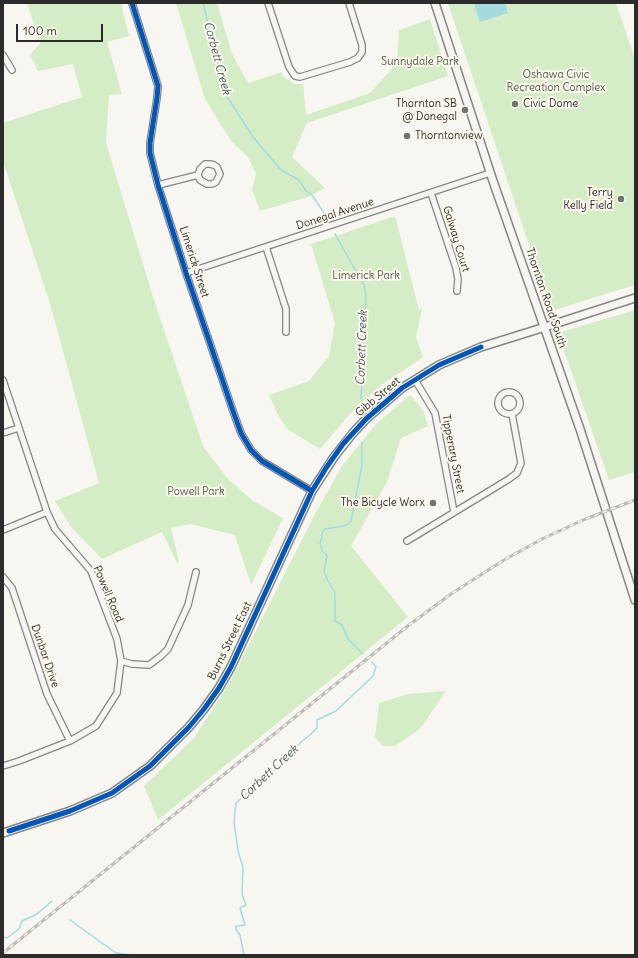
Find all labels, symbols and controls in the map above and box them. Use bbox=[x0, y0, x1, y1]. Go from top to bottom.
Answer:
scale bar bbox=[18, 16, 105, 42]
water label: Corbett Creek bbox=[200, 20, 234, 96]
text: 100 m bbox=[23, 23, 57, 38]
park label: Sunnydale Park bbox=[381, 55, 459, 69]
park label: Oshawa Civic Recreation Complex bbox=[506, 68, 606, 94]
place label: Thornton SB @ Donegal bbox=[396, 97, 457, 123]
place label: Civic Dome bbox=[523, 97, 578, 111]
marker: Civic Dome bbox=[510, 99, 520, 109]
marker: Thornton SB @ Donegal bbox=[460, 105, 470, 115]
place label: Thorntonview bbox=[415, 129, 483, 143]
marker: Thorntonview bbox=[402, 131, 412, 141]
place label: Terry Kelly Field bbox=[563, 186, 613, 212]
marker: Terry Kelly Field bbox=[616, 194, 626, 204]
street label: Donegal Avenue bbox=[295, 195, 375, 233]
street label: Galway Court bbox=[440, 204, 472, 274]
street label: Limerick Street bbox=[176, 225, 212, 299]
street label: Thornton Road South bbox=[523, 246, 569, 350]
park label: Limerick Park bbox=[332, 269, 400, 283]
water label: Corbett Creek bbox=[353, 310, 371, 386]
street label: Gibb Street bbox=[353, 374, 403, 420]
street label: Tipperary Street bbox=[439, 413, 467, 495]
park label: Powell Park bbox=[167, 485, 225, 499]
place label: The Bicycle Worx bbox=[341, 496, 425, 510]
marker: The Bicycle Worx bbox=[428, 498, 438, 508]
street label: Powell Road bbox=[90, 564, 126, 624]
street label: Burns Street East bbox=[205, 600, 255, 682]
street label: Dunbar Drive bbox=[28, 623, 62, 689]
water label: Corbett Creek bbox=[237, 742, 301, 804]

